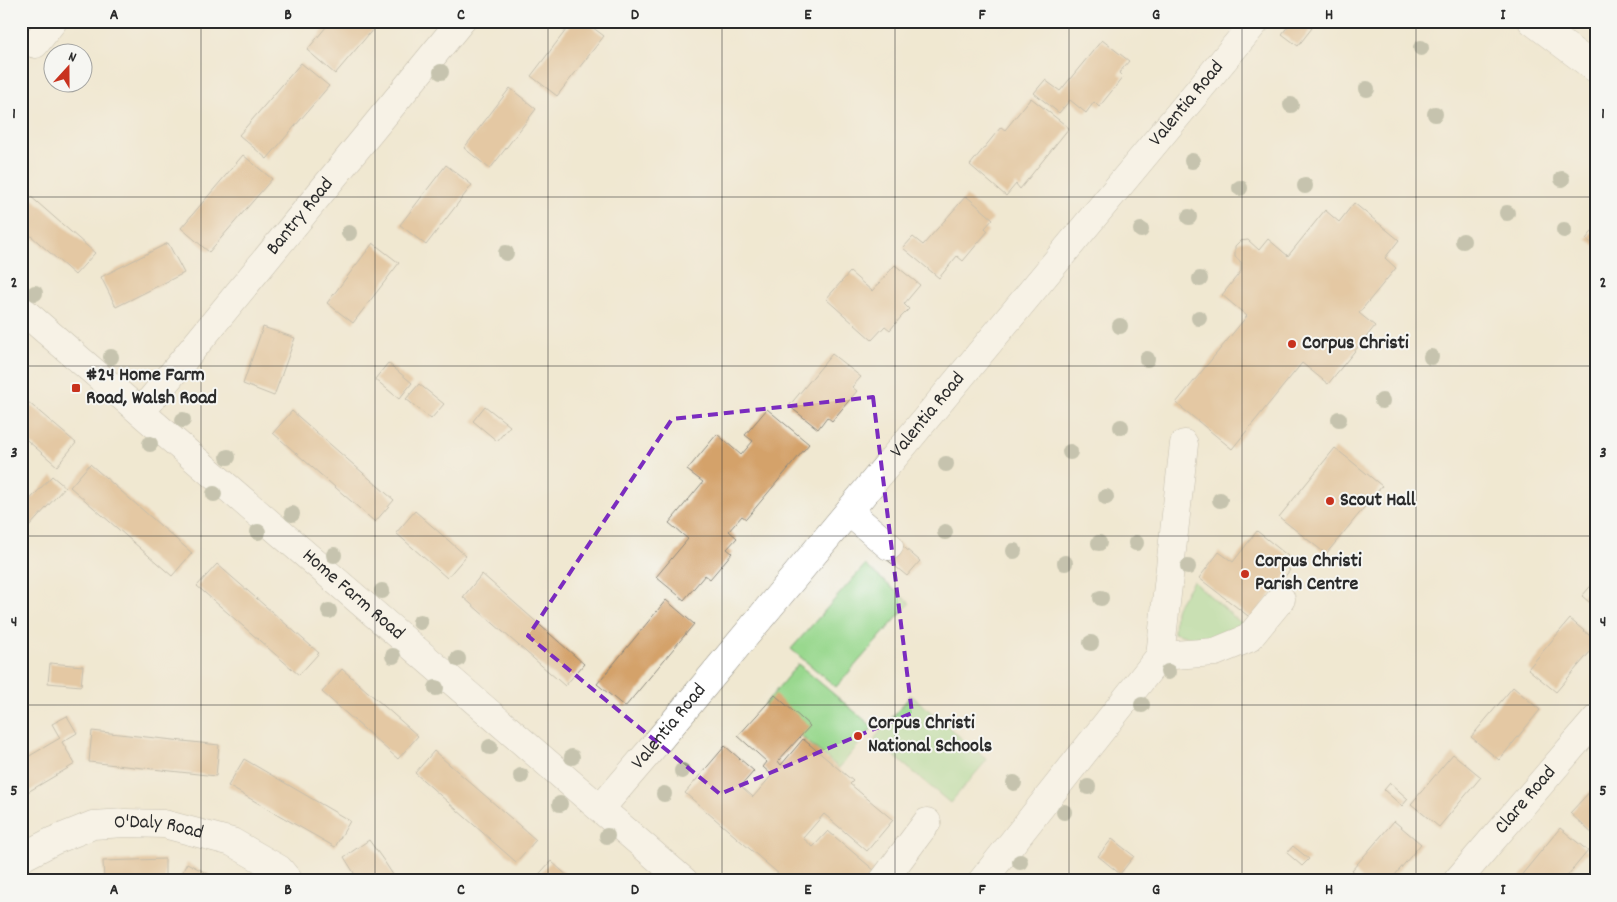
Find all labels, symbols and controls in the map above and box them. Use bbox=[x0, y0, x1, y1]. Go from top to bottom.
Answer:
text: A bbox=[110, 4, 119, 27]
text: B bbox=[284, 4, 292, 27]
text: C bbox=[457, 4, 465, 27]
text: D bbox=[631, 4, 640, 27]
text: E bbox=[804, 4, 812, 27]
text: F bbox=[978, 4, 986, 27]
text: G bbox=[1152, 4, 1160, 27]
text: H bbox=[1325, 4, 1333, 27]
text: I bbox=[1501, 4, 1507, 27]
north arrow bbox=[42, 42, 92, 92]
text: N bbox=[65, 47, 79, 68]
street label: Valentia Road bbox=[1143, 55, 1231, 153]
text: 1 bbox=[12, 103, 16, 126]
text: 1 bbox=[1601, 103, 1605, 126]
street label: Bantry Road bbox=[260, 172, 341, 262]
text: 2 bbox=[11, 272, 18, 295]
text: 2 bbox=[1600, 272, 1607, 295]
place label: Corpus Christi bbox=[1302, 330, 1409, 358]
marker: Corpus Christi bbox=[1286, 338, 1298, 350]
place label: #24 Home Farm Road, Walsh Road bbox=[86, 362, 217, 413]
street label: Valentia Road bbox=[884, 367, 972, 465]
marker: #24 Home Farm Road, Walsh Road bbox=[70, 382, 82, 394]
text: 3 bbox=[10, 442, 18, 465]
text: 3 bbox=[1599, 442, 1607, 465]
place label: Scout Hall bbox=[1340, 487, 1416, 515]
marker: Scout Hall bbox=[1324, 495, 1336, 507]
street label: Home Farm Road bbox=[295, 543, 410, 647]
place label: Corpus Christi Parish Centre bbox=[1255, 548, 1362, 599]
marker: Corpus Christi Parish Centre bbox=[1239, 568, 1251, 580]
text: 4 bbox=[11, 611, 17, 634]
text: 4 bbox=[1600, 611, 1606, 634]
street label: Valentia Road bbox=[625, 678, 714, 776]
place label: Corpus Christi National Schools bbox=[868, 710, 992, 761]
marker: Corpus Christi National Schools bbox=[852, 730, 864, 742]
street label: Clare Road bbox=[1489, 760, 1563, 841]
text: 5 bbox=[10, 780, 18, 803]
text: 5 bbox=[1599, 780, 1607, 803]
street label: O'Daly Road bbox=[113, 809, 206, 848]
text: A bbox=[110, 879, 119, 902]
text: B bbox=[284, 879, 292, 902]
text: C bbox=[457, 879, 465, 902]
text: D bbox=[631, 879, 640, 902]
text: E bbox=[804, 879, 812, 902]
text: F bbox=[978, 879, 986, 902]
text: G bbox=[1152, 879, 1160, 902]
text: H bbox=[1325, 879, 1333, 902]
text: I bbox=[1501, 879, 1507, 902]

